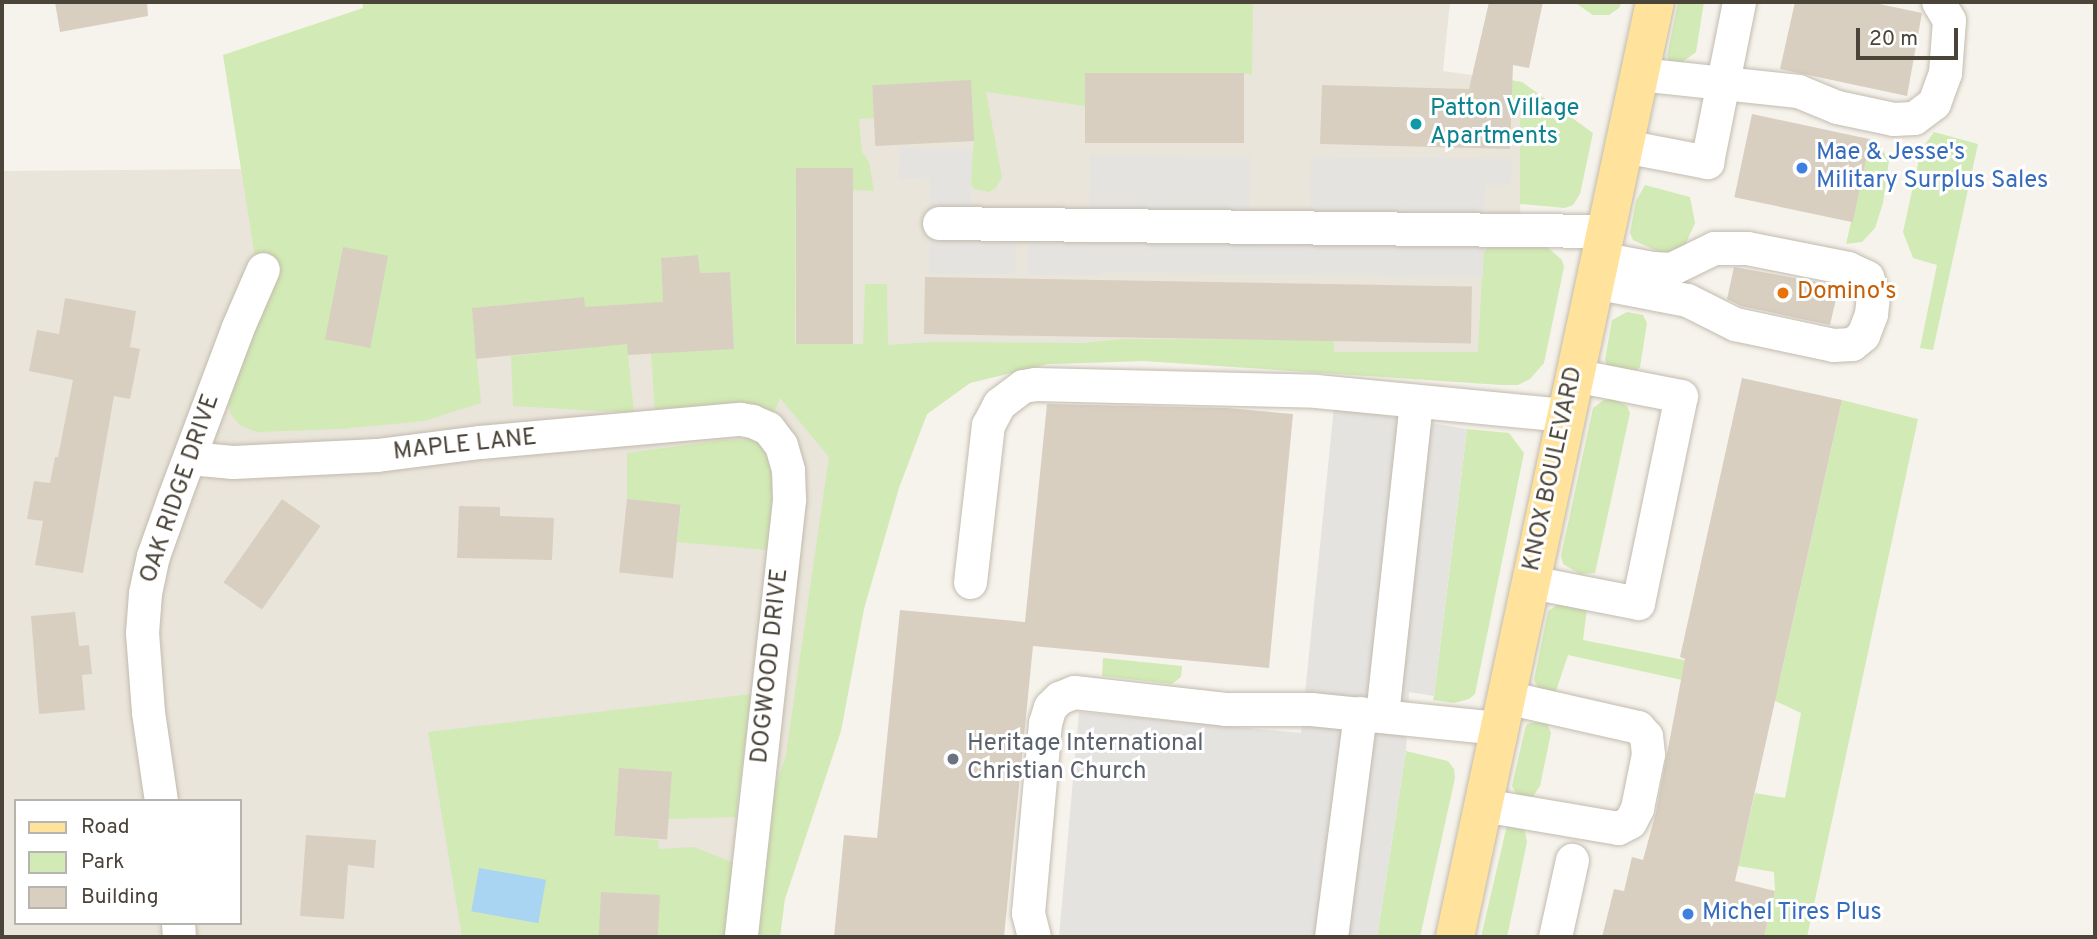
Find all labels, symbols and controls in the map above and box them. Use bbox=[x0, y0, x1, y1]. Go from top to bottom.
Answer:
scale bar bbox=[1859, 14, 1960, 58]
text: 20 m bbox=[1869, 26, 1918, 53]
place label: Patton Village Apartments bbox=[1430, 96, 1580, 152]
marker: Patton Village Apartments bbox=[1408, 116, 1424, 132]
place label: Mae & Jesse's Military Surplus Sales bbox=[1816, 140, 2048, 196]
marker: Mae & Jesse's Military Surplus Sales bbox=[1794, 160, 1810, 176]
place label: Domino's bbox=[1797, 279, 1896, 307]
marker: Domino's bbox=[1775, 285, 1791, 301]
street label: KNOX BOULEVARD bbox=[1518, 364, 1590, 574]
street label: OAK RIDGE DRIVE bbox=[135, 391, 227, 587]
street label: MAPLE LANE bbox=[392, 424, 538, 468]
street label: DOGWOOD DRIVE bbox=[746, 567, 796, 765]
place label: Heritage International Christian Church bbox=[967, 731, 1204, 787]
marker: Heritage International Christian Church bbox=[945, 751, 961, 767]
legend bbox=[14, 799, 242, 925]
text: Road bbox=[81, 814, 130, 841]
text: Park bbox=[81, 849, 124, 876]
text: Building bbox=[81, 884, 159, 911]
place label: Michel Tires Plus bbox=[1702, 900, 1883, 928]
marker: Michel Tires Plus bbox=[1680, 906, 1696, 922]

